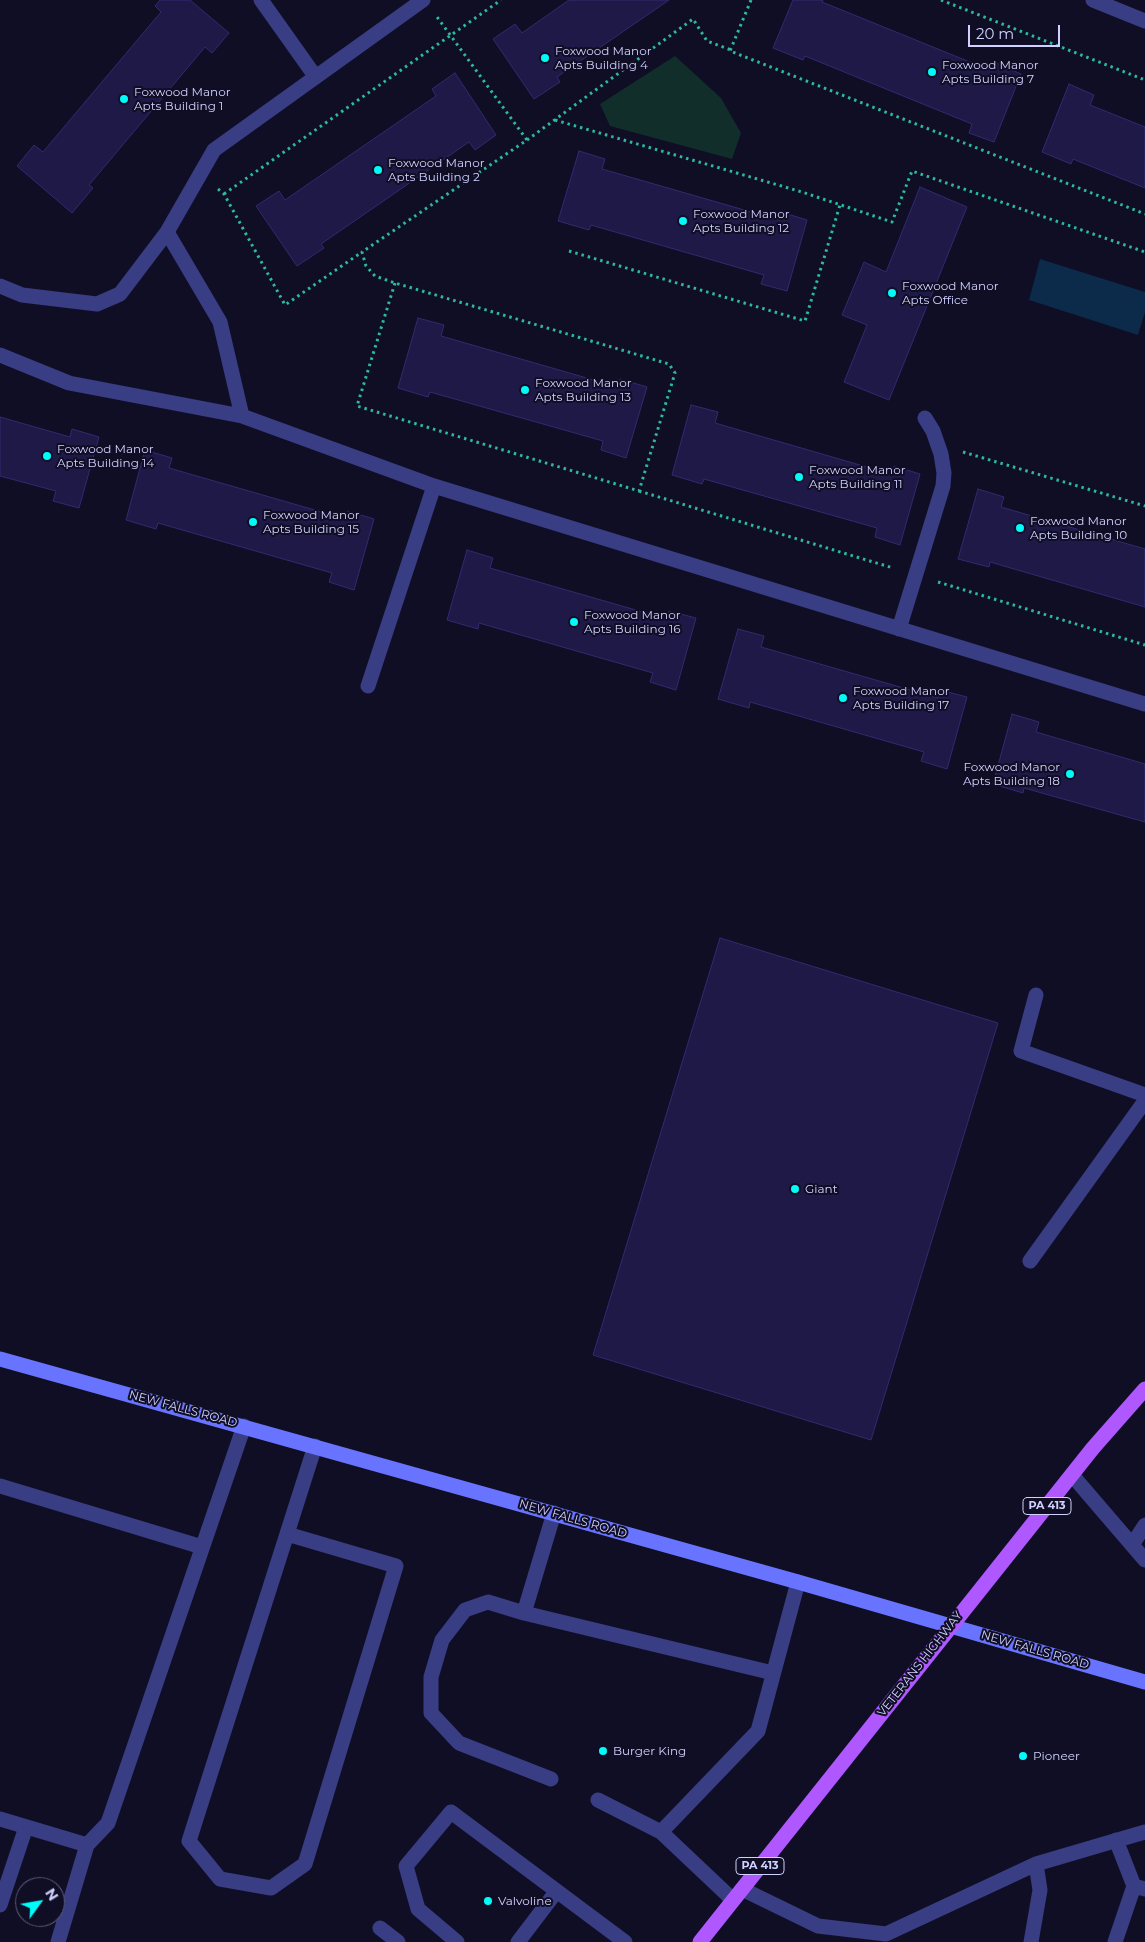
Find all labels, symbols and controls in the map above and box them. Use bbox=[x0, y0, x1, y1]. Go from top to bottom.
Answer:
scale bar bbox=[970, 15, 1062, 47]
text: 20 m bbox=[976, 24, 1014, 43]
place label: Foxwood Manor Apts Building 4 bbox=[555, 44, 652, 72]
marker: Foxwood Manor Apts Building 4 bbox=[539, 52, 551, 64]
place label: Foxwood Manor Apts Building 7 bbox=[942, 58, 1039, 86]
marker: Foxwood Manor Apts Building 7 bbox=[926, 66, 938, 78]
place label: Foxwood Manor Apts Building 1 bbox=[134, 85, 231, 113]
marker: Foxwood Manor Apts Building 1 bbox=[118, 93, 130, 105]
place label: Foxwood Manor Apts Building 2 bbox=[388, 156, 485, 184]
marker: Foxwood Manor Apts Building 2 bbox=[372, 164, 384, 176]
place label: Foxwood Manor Apts Building 12 bbox=[693, 207, 790, 235]
marker: Foxwood Manor Apts Building 12 bbox=[677, 215, 689, 227]
place label: Foxwood Manor Apts Office bbox=[902, 279, 999, 307]
marker: Foxwood Manor Apts Office bbox=[886, 287, 898, 299]
place label: Foxwood Manor Apts Building 13 bbox=[535, 376, 632, 404]
marker: Foxwood Manor Apts Building 13 bbox=[519, 384, 531, 396]
place label: Foxwood Manor Apts Building 14 bbox=[57, 442, 154, 470]
marker: Foxwood Manor Apts Building 14 bbox=[41, 450, 53, 462]
place label: Foxwood Manor Apts Building 11 bbox=[809, 463, 906, 491]
marker: Foxwood Manor Apts Building 11 bbox=[793, 471, 805, 483]
place label: Foxwood Manor Apts Building 15 bbox=[263, 508, 360, 536]
place label: Foxwood Manor Apts Building 10 bbox=[1030, 514, 1127, 542]
marker: Foxwood Manor Apts Building 15 bbox=[247, 516, 259, 528]
marker: Foxwood Manor Apts Building 10 bbox=[1014, 522, 1026, 534]
place label: Foxwood Manor Apts Building 16 bbox=[584, 608, 681, 636]
marker: Foxwood Manor Apts Building 16 bbox=[568, 616, 580, 628]
place label: Foxwood Manor Apts Building 17 bbox=[853, 684, 950, 712]
marker: Foxwood Manor Apts Building 17 bbox=[837, 692, 849, 704]
place label: Foxwood Manor Apts Building 18 bbox=[963, 760, 1060, 788]
marker: Foxwood Manor Apts Building 18 bbox=[1064, 768, 1076, 780]
place label: Giant bbox=[805, 1182, 838, 1196]
marker: Giant bbox=[789, 1183, 801, 1195]
street label: NEW FALLS ROAD bbox=[127, 1388, 239, 1430]
street label: NEW FALLS ROAD bbox=[517, 1497, 629, 1541]
road number: PA 413 bbox=[1023, 1498, 1071, 1514]
street label: VETERANS HIGHWAY bbox=[874, 1609, 966, 1719]
street label: NEW FALLS ROAD bbox=[979, 1628, 1091, 1672]
place label: Burger King bbox=[613, 1744, 686, 1758]
marker: Burger King bbox=[597, 1745, 609, 1757]
place label: Pioneer bbox=[1033, 1749, 1080, 1763]
marker: Pioneer bbox=[1017, 1750, 1029, 1762]
road number: PA 413 bbox=[736, 1858, 784, 1874]
north arrow bbox=[15, 1877, 65, 1927]
text: N bbox=[41, 1885, 63, 1904]
place label: Valvoline bbox=[498, 1894, 552, 1908]
marker: Valvoline bbox=[482, 1895, 494, 1907]

